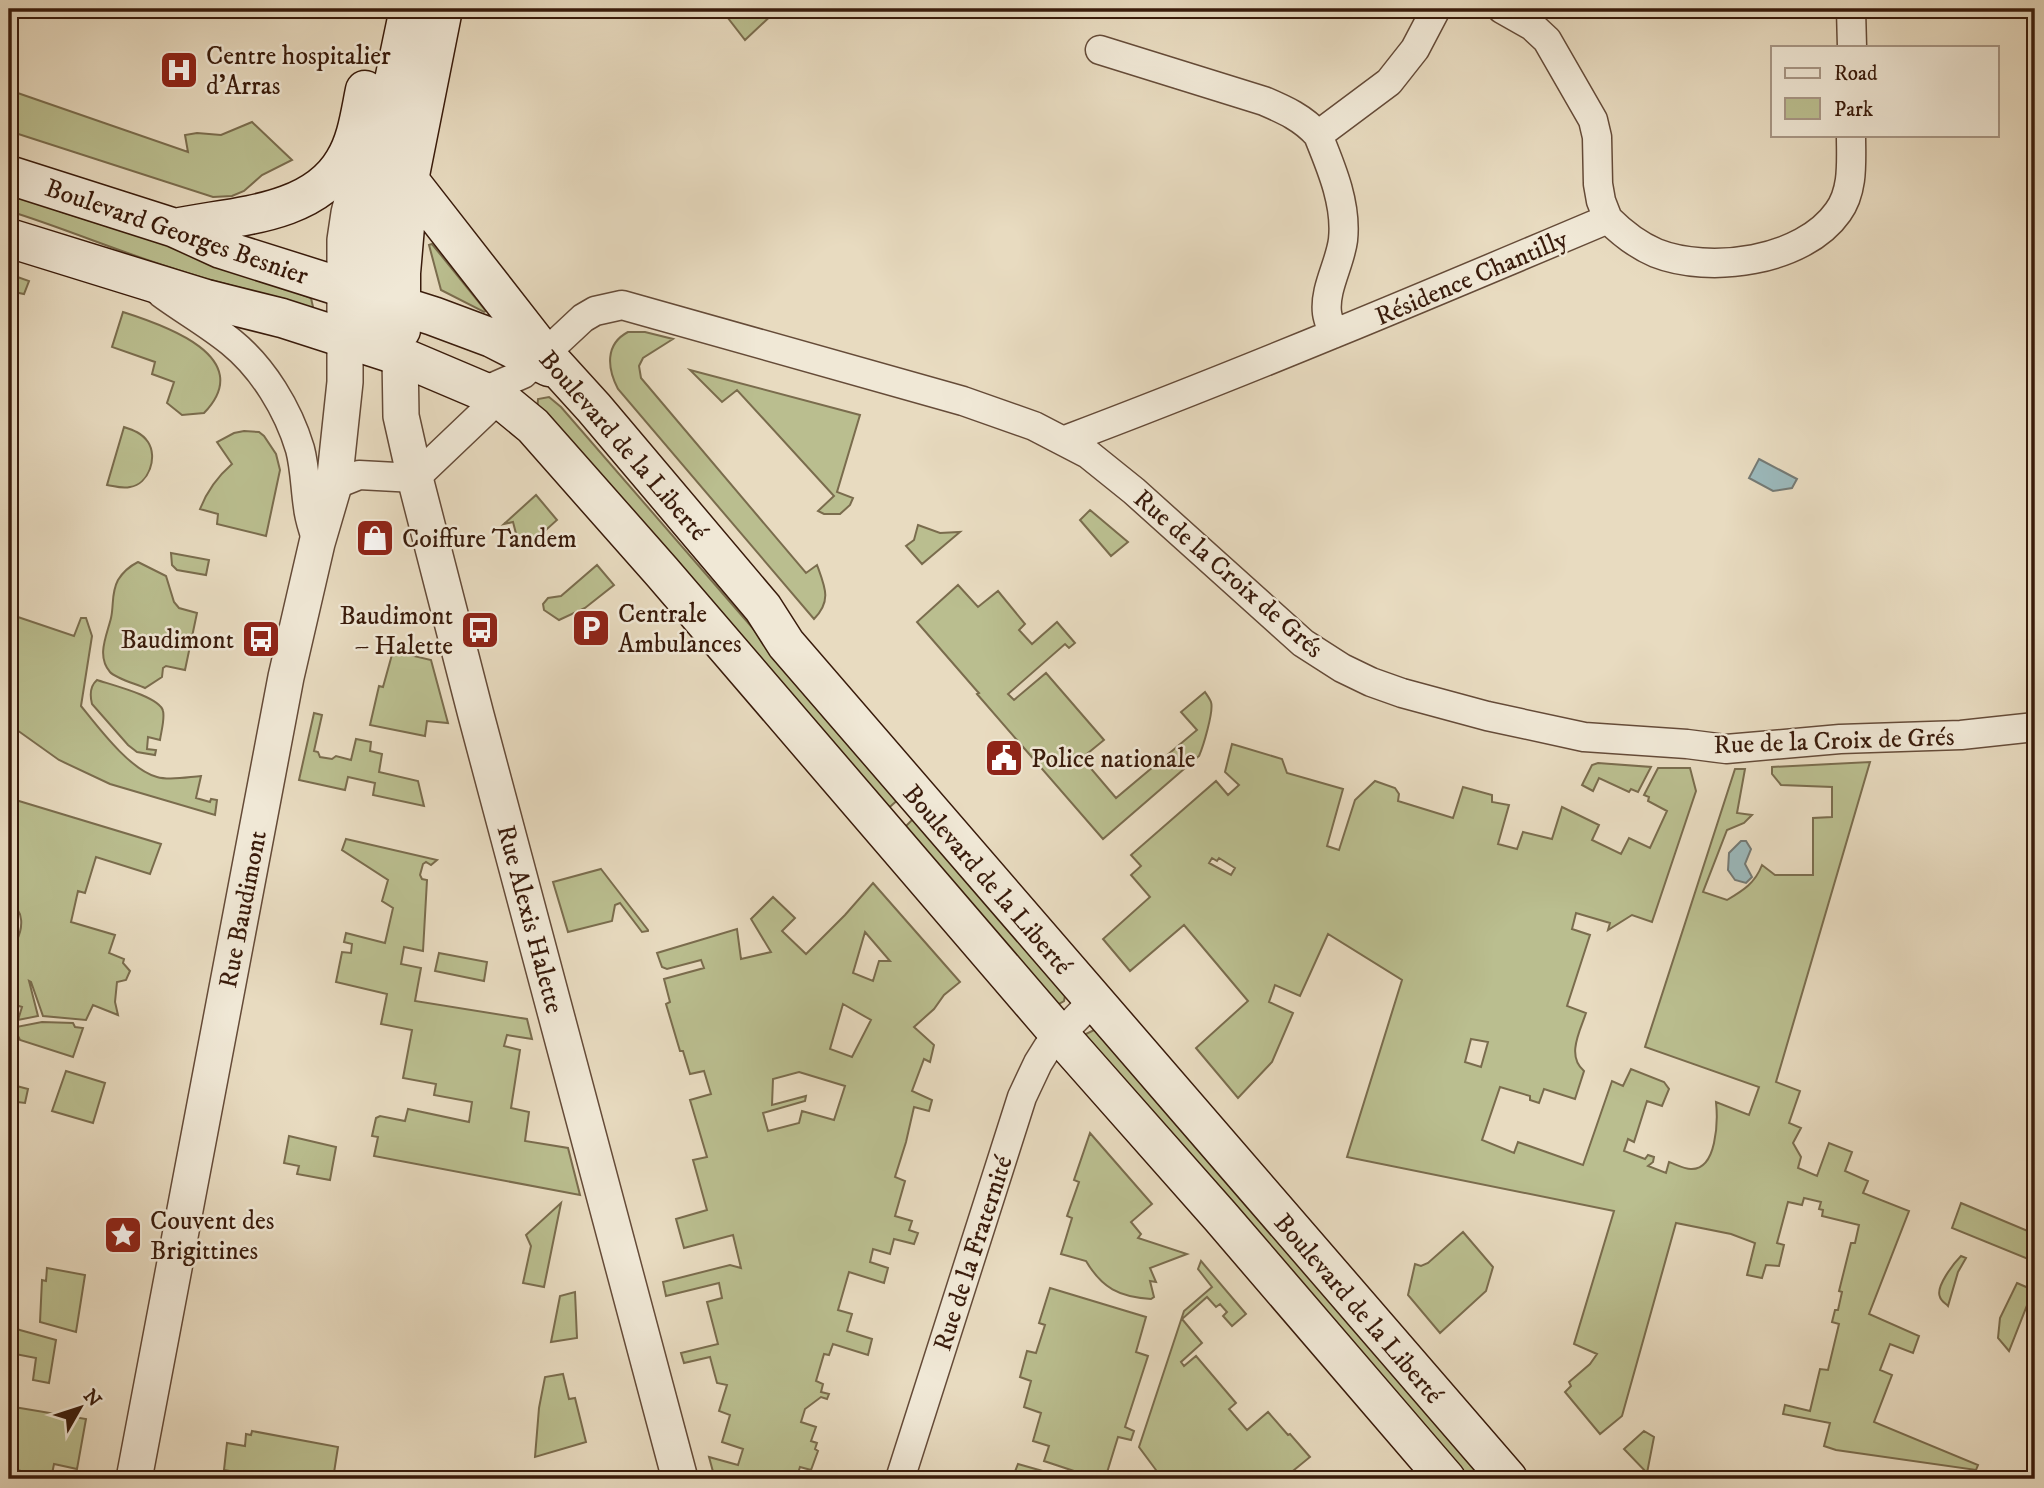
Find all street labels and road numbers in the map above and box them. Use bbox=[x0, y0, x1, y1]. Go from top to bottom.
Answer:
street label: Boulevard Georges Besnier bbox=[41, 172, 313, 293]
street label: Résidence Chantilly bbox=[1370, 223, 1574, 334]
street label: Boulevard de la Liberté bbox=[531, 344, 715, 548]
street label: Rue de la Croix de Grés bbox=[1126, 483, 1330, 666]
street label: Rue de la Croix de Grés bbox=[1713, 721, 1955, 762]
street label: Boulevard de la Liberté bbox=[895, 778, 1079, 982]
street label: Rue Alexis Halette bbox=[489, 822, 571, 1017]
street label: Rue Baudimont bbox=[212, 828, 275, 991]
street label: Rue de la Fraternité bbox=[926, 1151, 1021, 1355]
street label: Boulevard de la Liberté bbox=[1266, 1207, 1450, 1411]

